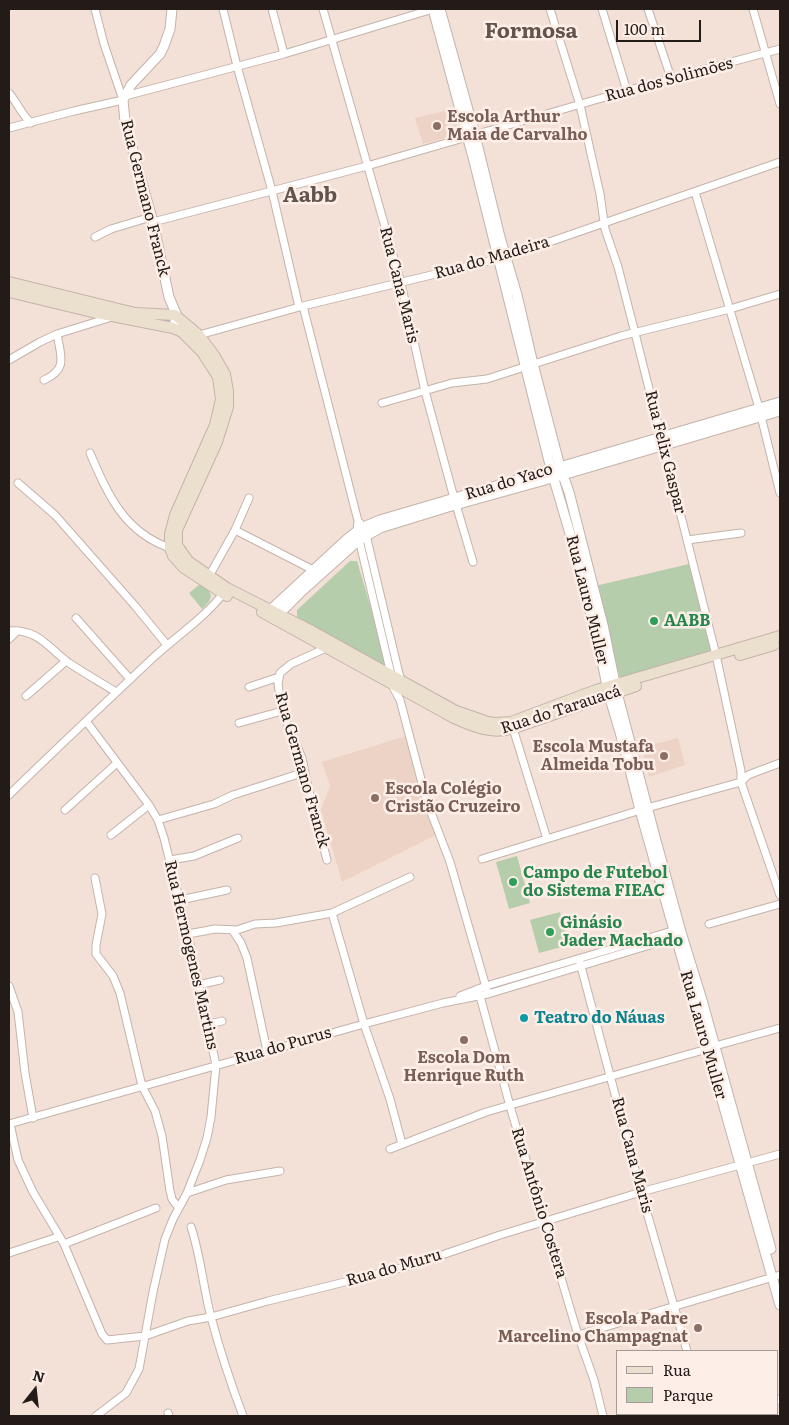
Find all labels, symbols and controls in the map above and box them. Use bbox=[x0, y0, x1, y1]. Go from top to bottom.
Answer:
scale bar bbox=[619, 10, 704, 42]
text: 100 m bbox=[624, 17, 665, 40]
district label: Formosa bbox=[484, 19, 578, 45]
street label: Rua dos Solimões bbox=[603, 54, 735, 106]
place label: Escola Arthur Maia de Carvalho bbox=[447, 107, 588, 145]
street label: Rua Germano Franck bbox=[116, 117, 174, 279]
marker: Escola Arthur Maia de Carvalho bbox=[431, 120, 443, 132]
district label: Aabb bbox=[283, 183, 337, 209]
street label: Rua Cana Maris bbox=[375, 225, 423, 345]
street label: Rua do Madeira bbox=[432, 232, 552, 284]
street label: Rua Felix Gaspar bbox=[640, 388, 690, 516]
street label: Rua do Yaco bbox=[463, 460, 555, 504]
street label: Rua Lauro Muller bbox=[562, 533, 612, 667]
place label: AABB bbox=[664, 611, 710, 631]
marker: AABB bbox=[648, 615, 660, 627]
street label: Rua do Tarauacá bbox=[498, 682, 624, 738]
street label: Rua Germano Franck bbox=[271, 690, 333, 850]
place label: Escola Mustafa Almeida Tobu bbox=[533, 737, 654, 775]
marker: Escola Mustafa Almeida Tobu bbox=[658, 750, 670, 762]
place label: Escola Colégio Cristão Cruzeiro bbox=[385, 779, 521, 817]
marker: Escola Colégio Cristão Cruzeiro bbox=[369, 792, 381, 804]
street label: Rua Hermogenes Martins bbox=[160, 859, 222, 1051]
place label: Campo de Futebol do Sistema FIEAC bbox=[523, 863, 668, 901]
marker: Campo de Futebol do Sistema FIEAC bbox=[507, 876, 519, 888]
place label: Ginásio Jader Machado bbox=[560, 913, 683, 951]
marker: Ginásio Jader Machado bbox=[544, 926, 556, 938]
street label: Rua Lauro Muller bbox=[675, 968, 731, 1102]
place label: Teatro do Náuas bbox=[534, 1008, 665, 1028]
marker: Teatro do Náuas bbox=[518, 1012, 530, 1024]
street label: Rua do Purus bbox=[232, 1023, 334, 1069]
marker: Escola Dom Henrique Ruth bbox=[458, 1034, 470, 1046]
place label: Escola Dom Henrique Ruth bbox=[404, 1048, 524, 1086]
street label: Rua Cana Maris bbox=[607, 1095, 657, 1215]
street label: Rua Antônio Costera bbox=[507, 1125, 571, 1281]
street label: Rua do Muru bbox=[344, 1245, 444, 1291]
place label: Escola Padre Marcelino Champagnat bbox=[498, 1309, 688, 1347]
marker: Escola Padre Marcelino Champagnat bbox=[692, 1322, 704, 1334]
legend bbox=[616, 1350, 779, 1415]
text: Rua bbox=[663, 1358, 691, 1381]
text: N bbox=[31, 1364, 48, 1387]
north arrow bbox=[10, 1365, 60, 1415]
text: Parque bbox=[663, 1383, 713, 1406]

